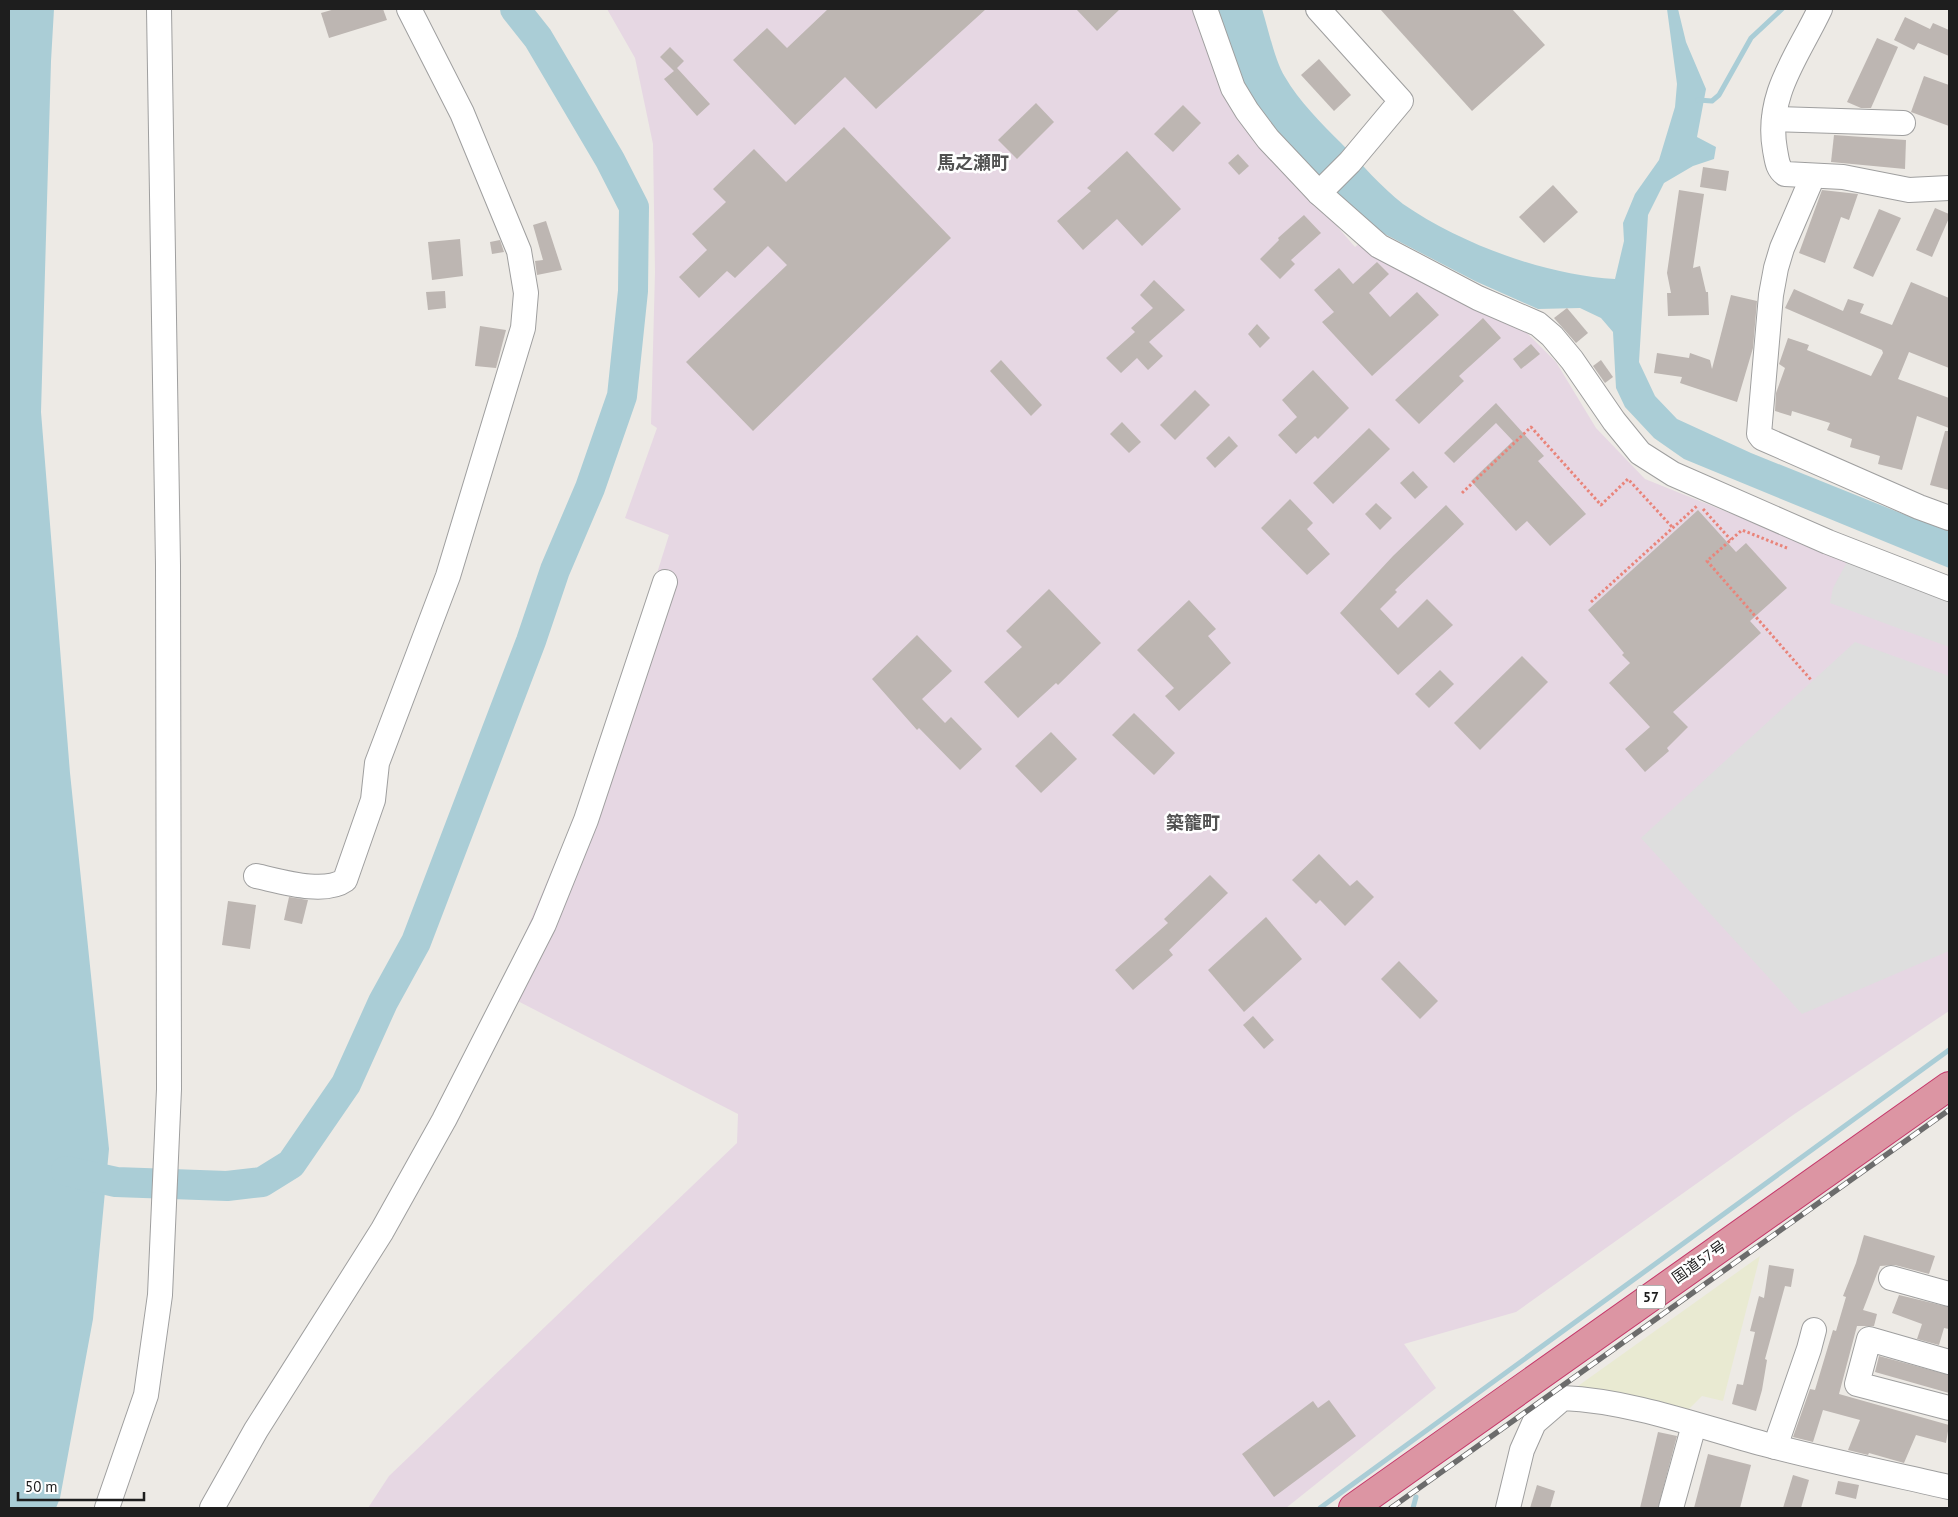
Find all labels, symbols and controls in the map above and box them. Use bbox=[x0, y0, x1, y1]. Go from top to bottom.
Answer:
district label: 馬之瀬町 bbox=[937, 151, 1009, 174]
district label: 築籠町 bbox=[1166, 811, 1220, 834]
street label: 国道57号 bbox=[1668, 1236, 1729, 1287]
road number: 57 bbox=[1637, 1285, 1665, 1308]
scale bar bbox=[18, 1470, 144, 1502]
text: 50 m bbox=[25, 1477, 58, 1496]

